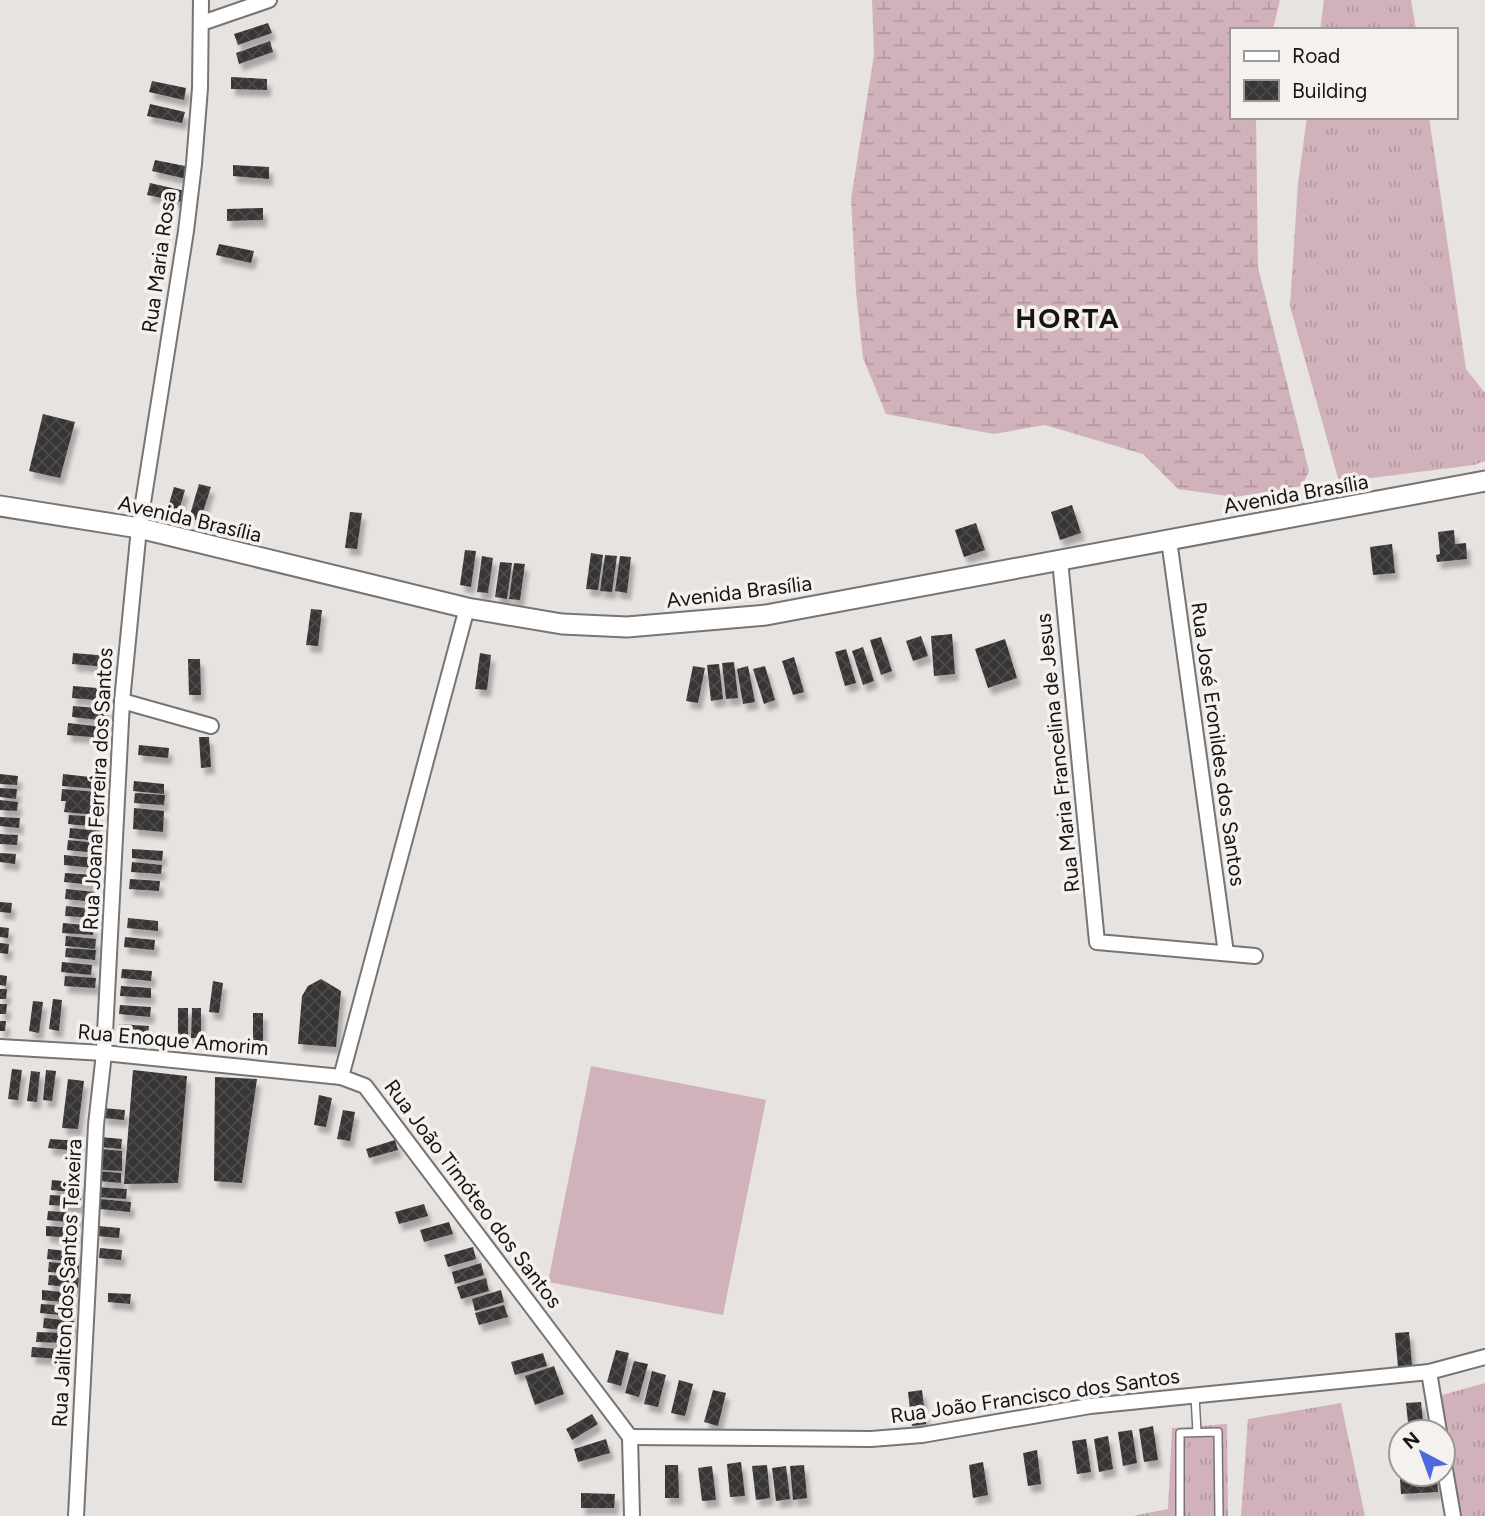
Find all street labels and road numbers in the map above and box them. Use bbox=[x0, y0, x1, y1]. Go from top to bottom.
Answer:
street label: Rua Maria Rosa bbox=[136, 189, 181, 334]
street label: Avenida Brasília bbox=[1222, 468, 1370, 519]
street label: Avenida Brasília bbox=[116, 490, 264, 547]
street label: Avenida Brasília bbox=[665, 570, 813, 613]
street label: Rua José Eronildes dos Santos bbox=[1186, 600, 1251, 888]
street label: Rua Maria Francelina de Jesus bbox=[1030, 612, 1085, 894]
street label: Rua Joana Ferreira dos Santos bbox=[78, 647, 117, 931]
street label: Rua Enoque Amorim bbox=[76, 1019, 270, 1060]
street label: Rua João Timóteo dos Santos bbox=[379, 1074, 568, 1313]
street label: Rua Jailton dos Santos Teixeira bbox=[46, 1138, 87, 1428]
street label: Rua João Francisco dos Santos bbox=[889, 1363, 1181, 1428]

